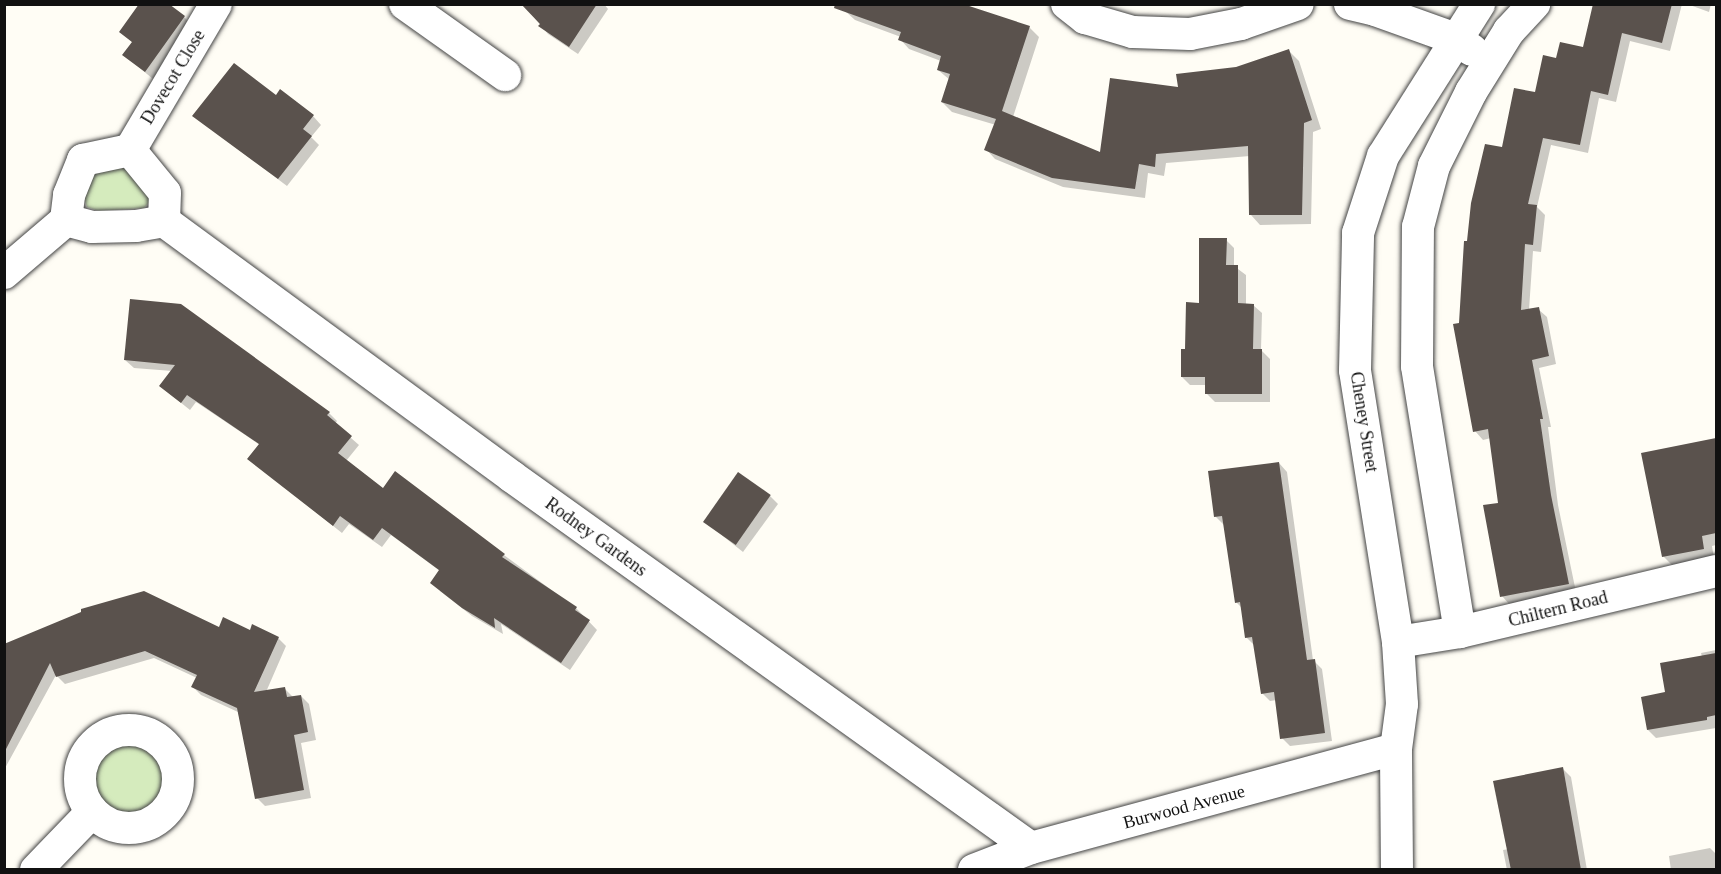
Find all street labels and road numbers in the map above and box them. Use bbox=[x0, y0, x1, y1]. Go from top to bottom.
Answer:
street label: Dovecot Close bbox=[136, 26, 210, 128]
street label: Cheney Street bbox=[1345, 370, 1383, 474]
street label: Rodney Gardens bbox=[541, 493, 651, 581]
street label: Chiltern Road bbox=[1506, 586, 1610, 632]
street label: Burwood Avenue bbox=[1120, 780, 1248, 834]

